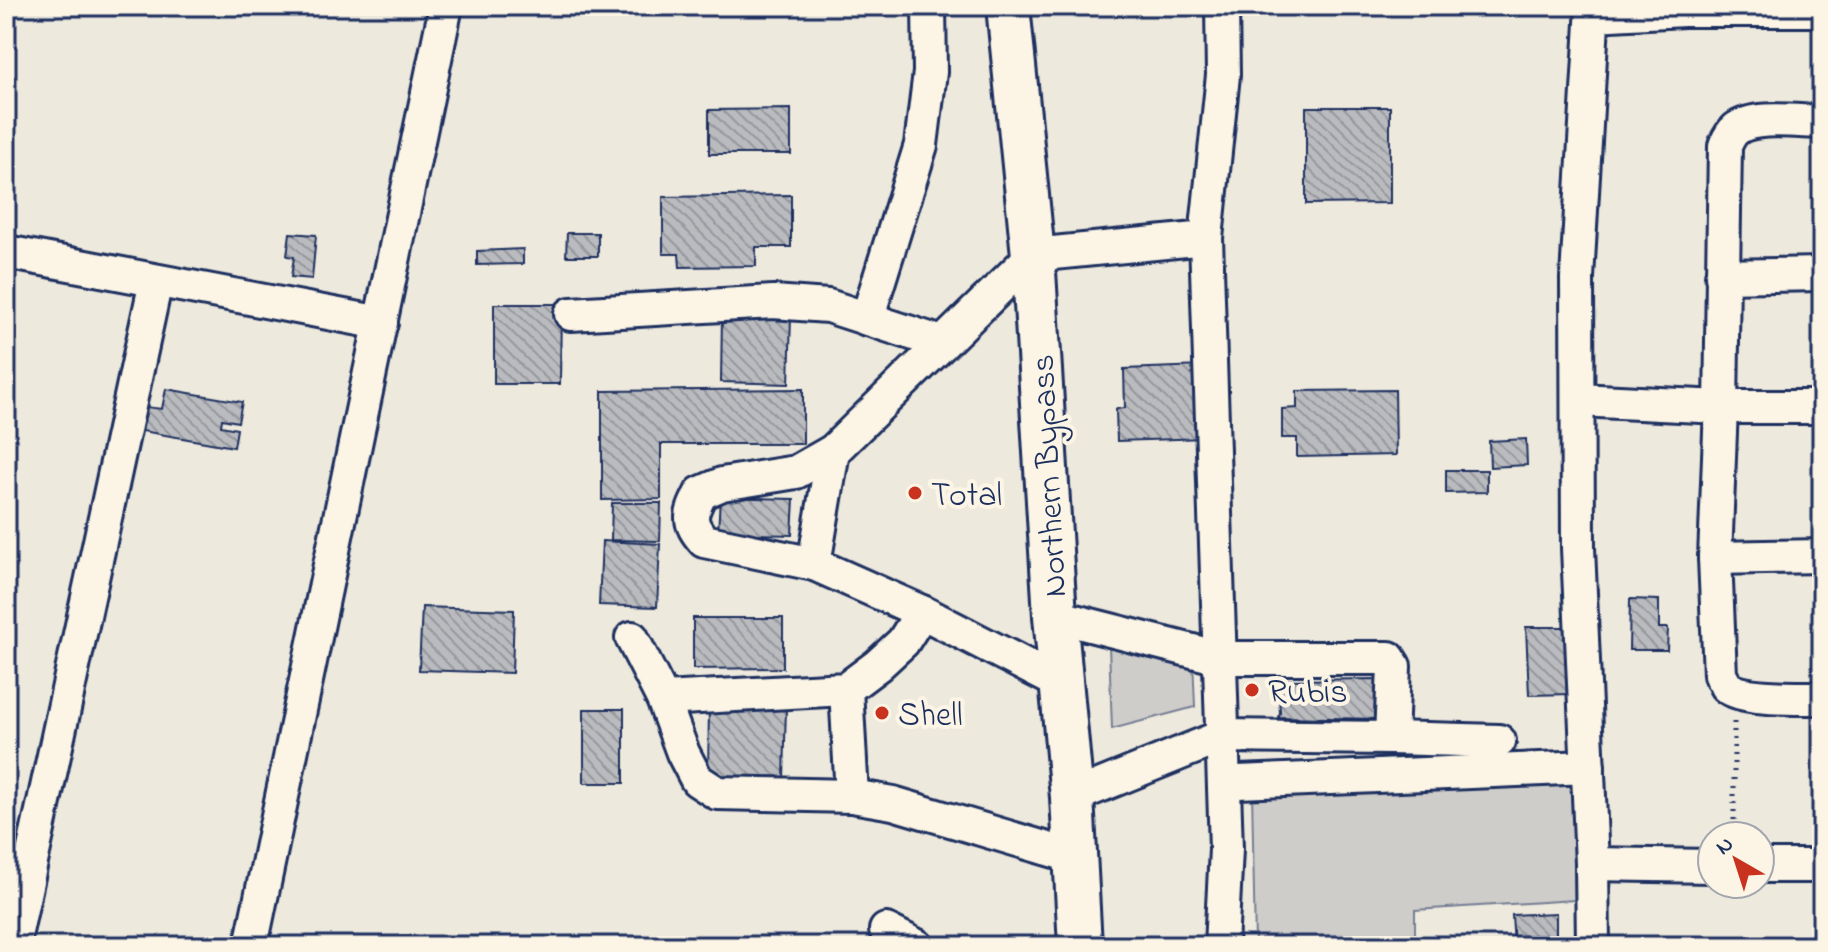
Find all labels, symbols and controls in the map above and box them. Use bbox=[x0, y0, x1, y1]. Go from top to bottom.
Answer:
street label: Northern Bypass bbox=[1020, 353, 1082, 598]
place label: Total bbox=[931, 472, 1002, 522]
marker: Total bbox=[906, 484, 924, 502]
place label: Rubis bbox=[1268, 669, 1348, 719]
marker: Rubis bbox=[1243, 681, 1261, 699]
place label: Shell bbox=[898, 692, 963, 742]
marker: Shell bbox=[873, 704, 891, 722]
north arrow bbox=[1696, 820, 1776, 900]
text: N bbox=[1709, 830, 1741, 864]

